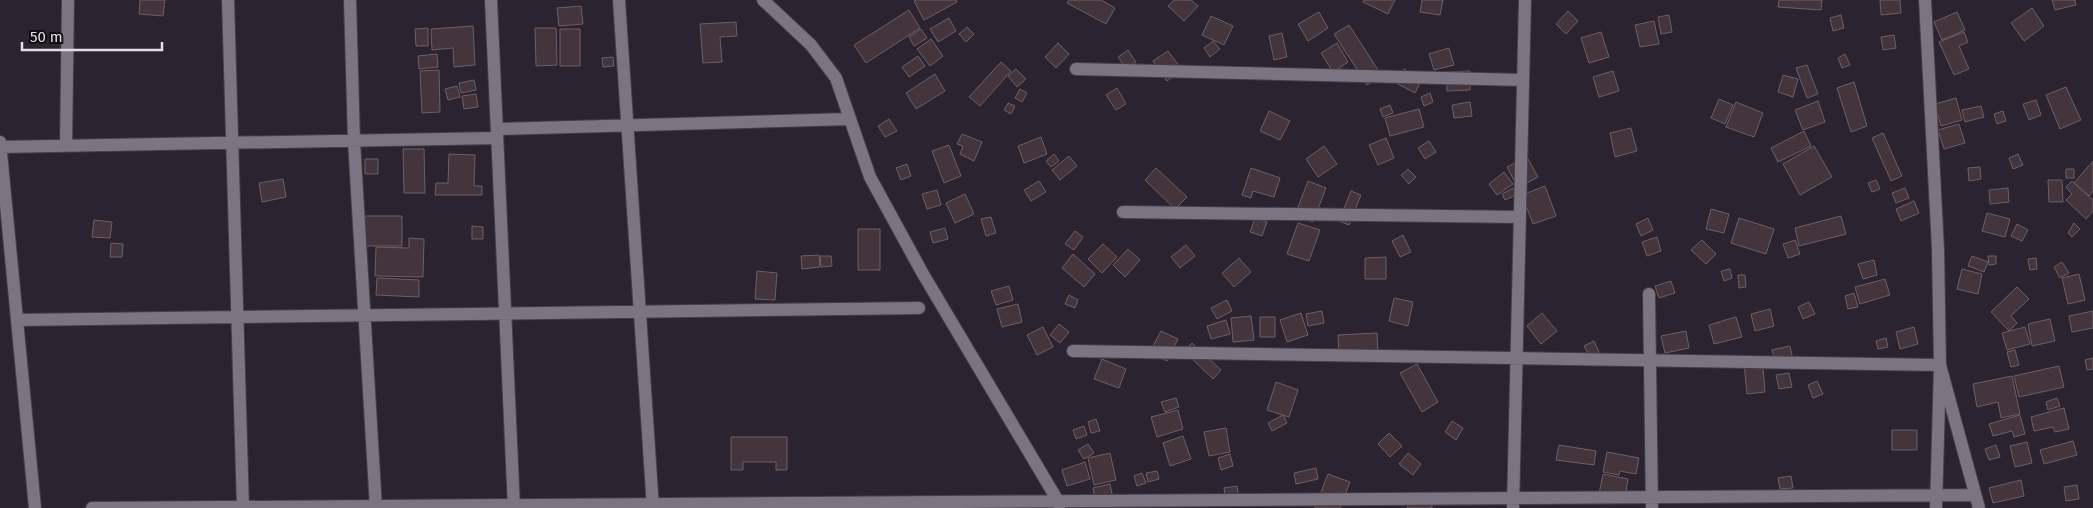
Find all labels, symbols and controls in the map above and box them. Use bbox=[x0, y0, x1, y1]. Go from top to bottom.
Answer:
scale bar bbox=[22, 20, 162, 52]
text: 50 m bbox=[30, 28, 63, 46]

